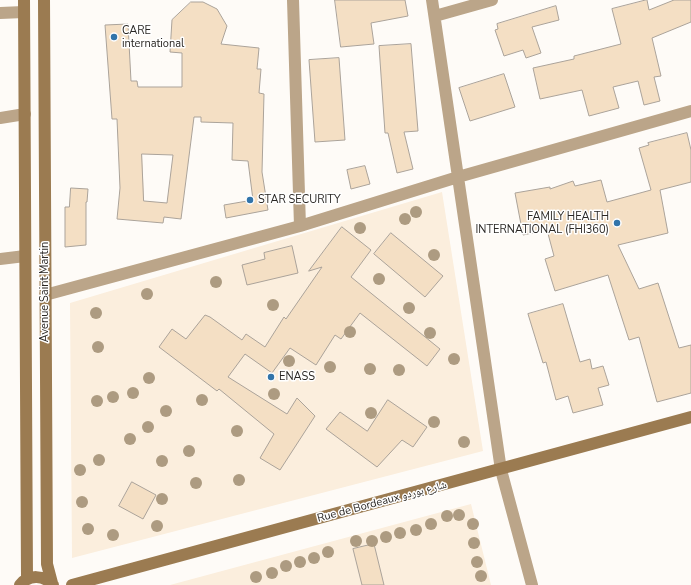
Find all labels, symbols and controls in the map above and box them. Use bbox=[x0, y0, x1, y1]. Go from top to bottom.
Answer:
place label: CARE international bbox=[122, 24, 184, 50]
marker: CARE international bbox=[109, 32, 119, 42]
place label: STAR SECURITY bbox=[258, 193, 341, 207]
marker: STAR SECURITY bbox=[245, 195, 255, 205]
place label: FAMILY HEALTH INTERNATIONAL (FHI360) bbox=[476, 210, 609, 236]
marker: FAMILY HEALTH INTERNATIONAL (FHI360) bbox=[612, 218, 622, 228]
street label: Avenue Saint Martin bbox=[38, 242, 52, 342]
place label: ENASS bbox=[279, 370, 315, 384]
marker: ENASS bbox=[266, 372, 276, 382]
street label: Rue de Bordeaux شارع بوردو bbox=[316, 478, 448, 526]

